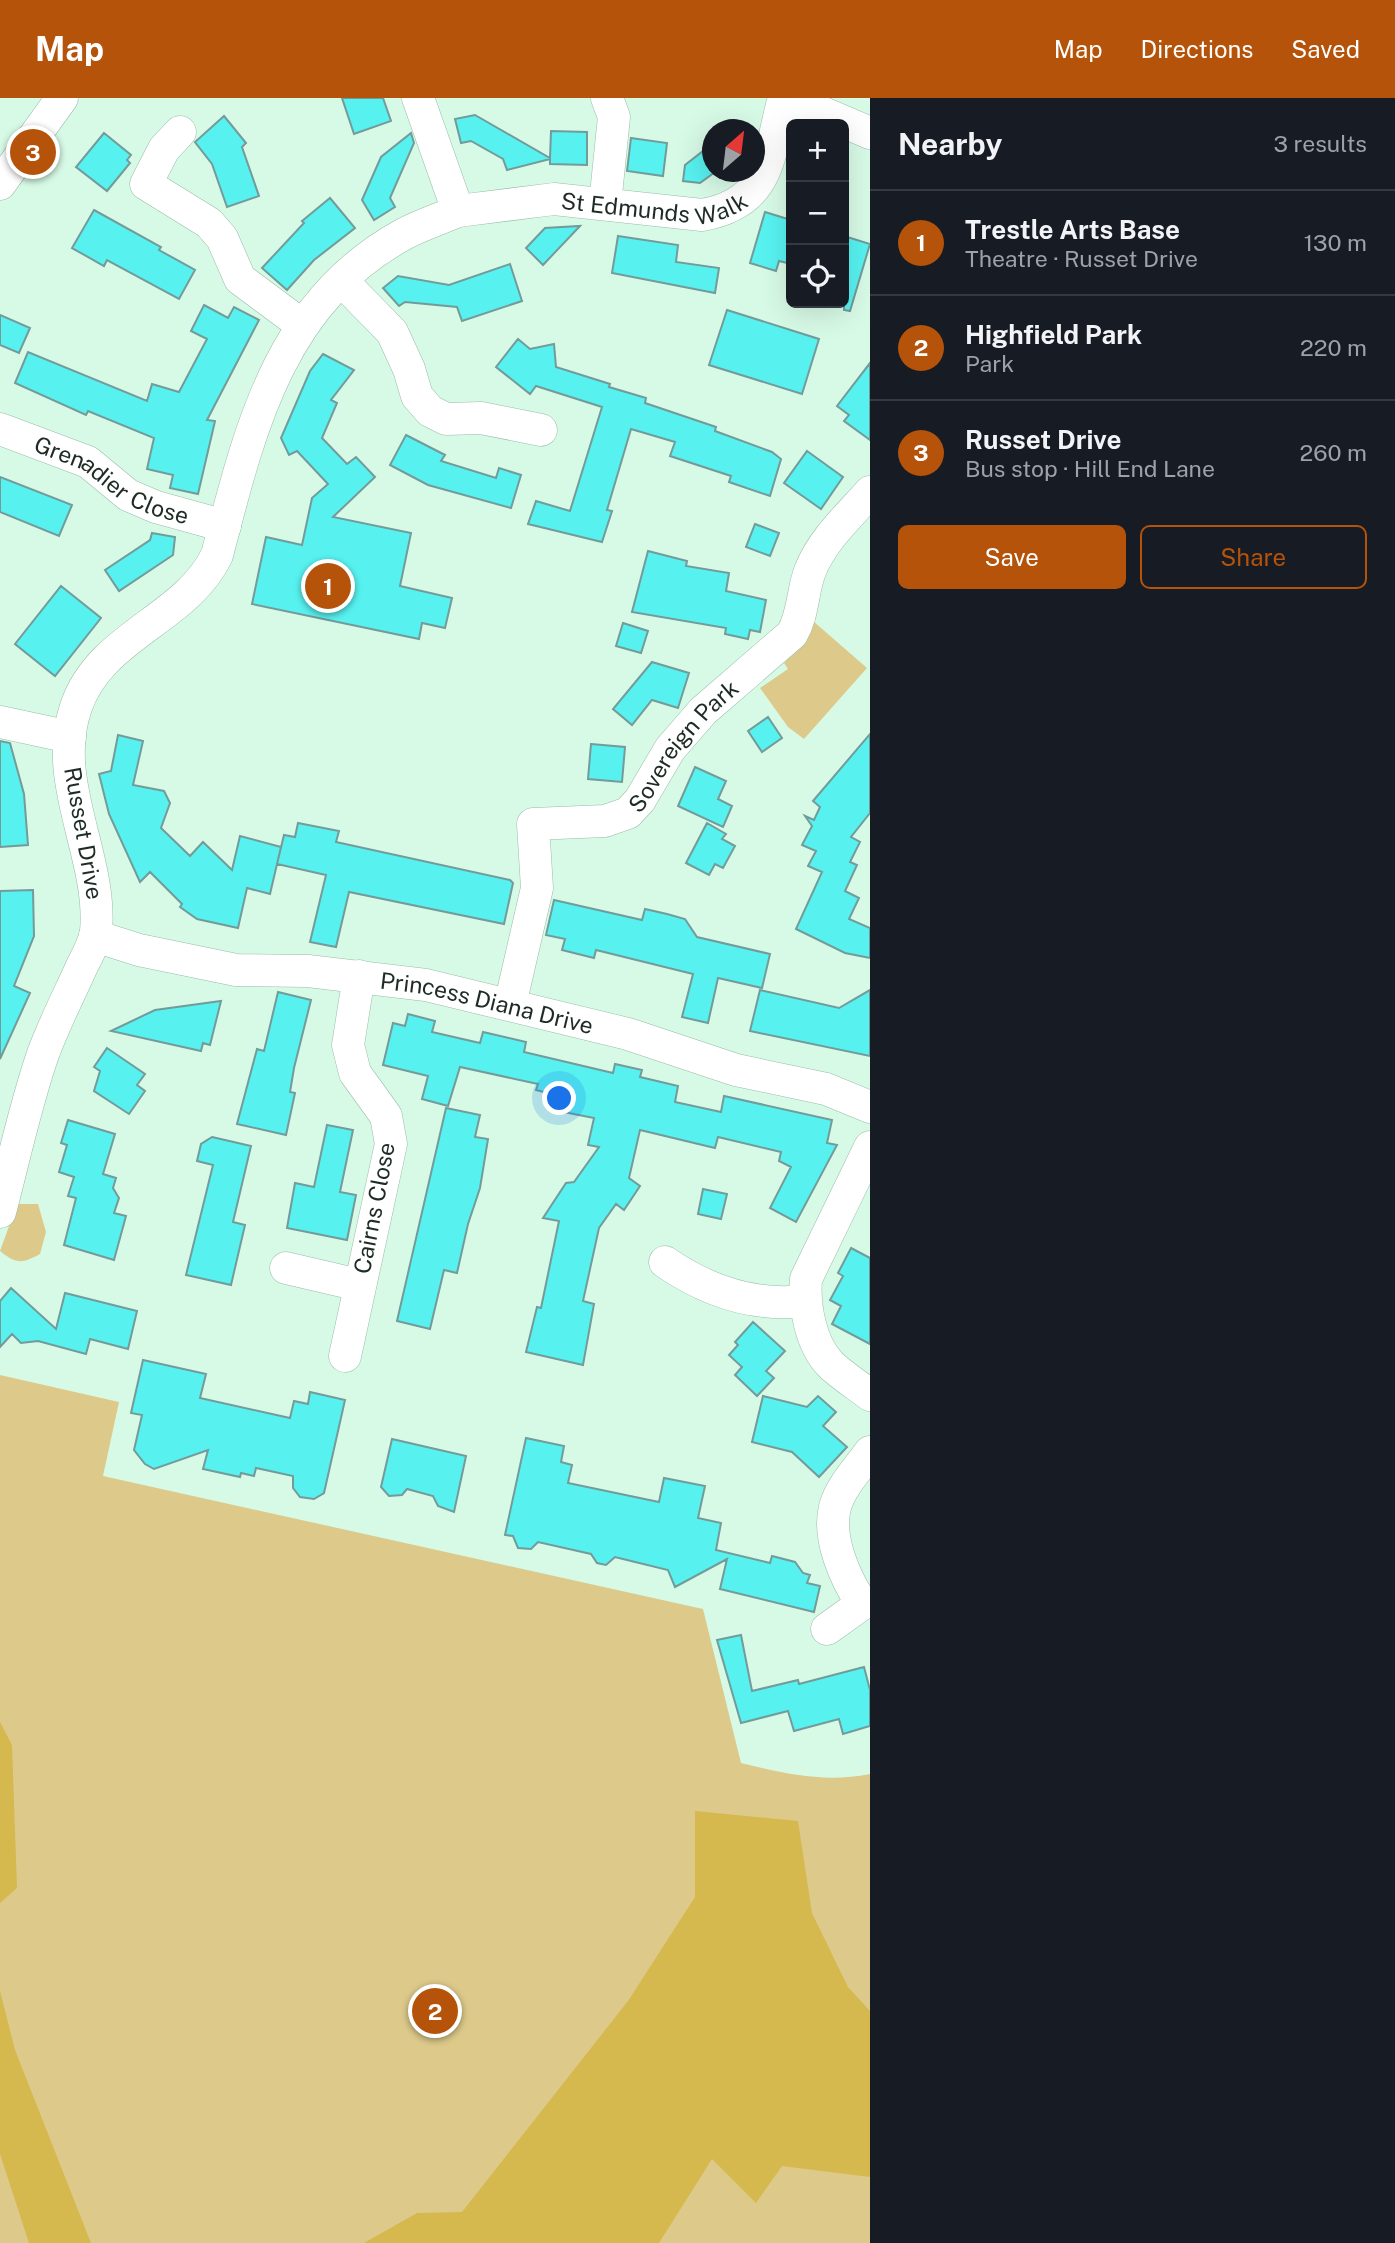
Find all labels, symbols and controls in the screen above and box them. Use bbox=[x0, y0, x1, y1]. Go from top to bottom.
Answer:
text: Map bbox=[35, 30, 104, 68]
text: Map bbox=[1054, 35, 1103, 63]
text: Directions bbox=[1141, 35, 1253, 63]
text: Saved bbox=[1291, 35, 1360, 63]
north arrow bbox=[702, 119, 765, 182]
map controls bbox=[786, 119, 849, 308]
button: + bbox=[786, 119, 849, 182]
pin: 3 bbox=[10, 126, 56, 178]
text: Nearby bbox=[898, 126, 1002, 162]
text: 3 results bbox=[1273, 130, 1367, 157]
button: − bbox=[786, 182, 849, 245]
street label: St Edmunds Walk bbox=[560, 186, 752, 230]
text: Trestle Arts Base bbox=[965, 214, 1180, 245]
text: 1 bbox=[916, 229, 926, 256]
text: 130 m bbox=[1304, 229, 1367, 256]
button: locate bbox=[786, 245, 849, 308]
text: Theatre · Russet Drive bbox=[965, 245, 1198, 272]
text: Highfield Park bbox=[965, 319, 1142, 350]
text: 2 bbox=[914, 334, 928, 361]
text: 220 m bbox=[1300, 334, 1367, 361]
text: Park bbox=[965, 350, 1014, 377]
text: Russet Drive bbox=[965, 424, 1121, 455]
street label: Grenadier Close bbox=[31, 430, 192, 529]
text: 3 bbox=[913, 439, 929, 466]
text: 260 m bbox=[1300, 439, 1367, 466]
text: Bus stop · Hill End Lane bbox=[965, 455, 1215, 482]
button: Save bbox=[898, 525, 1126, 589]
button: Share bbox=[1140, 525, 1367, 589]
pin: 1 bbox=[305, 560, 351, 612]
street label: Sovereign Park bbox=[622, 674, 743, 818]
street label: Russet Drive bbox=[59, 765, 109, 901]
street label: Princess Diana Drive bbox=[379, 966, 596, 1039]
your location bbox=[542, 1081, 576, 1115]
street label: Cairns Close bbox=[348, 1140, 400, 1276]
pin: 2 bbox=[412, 1985, 458, 2037]

